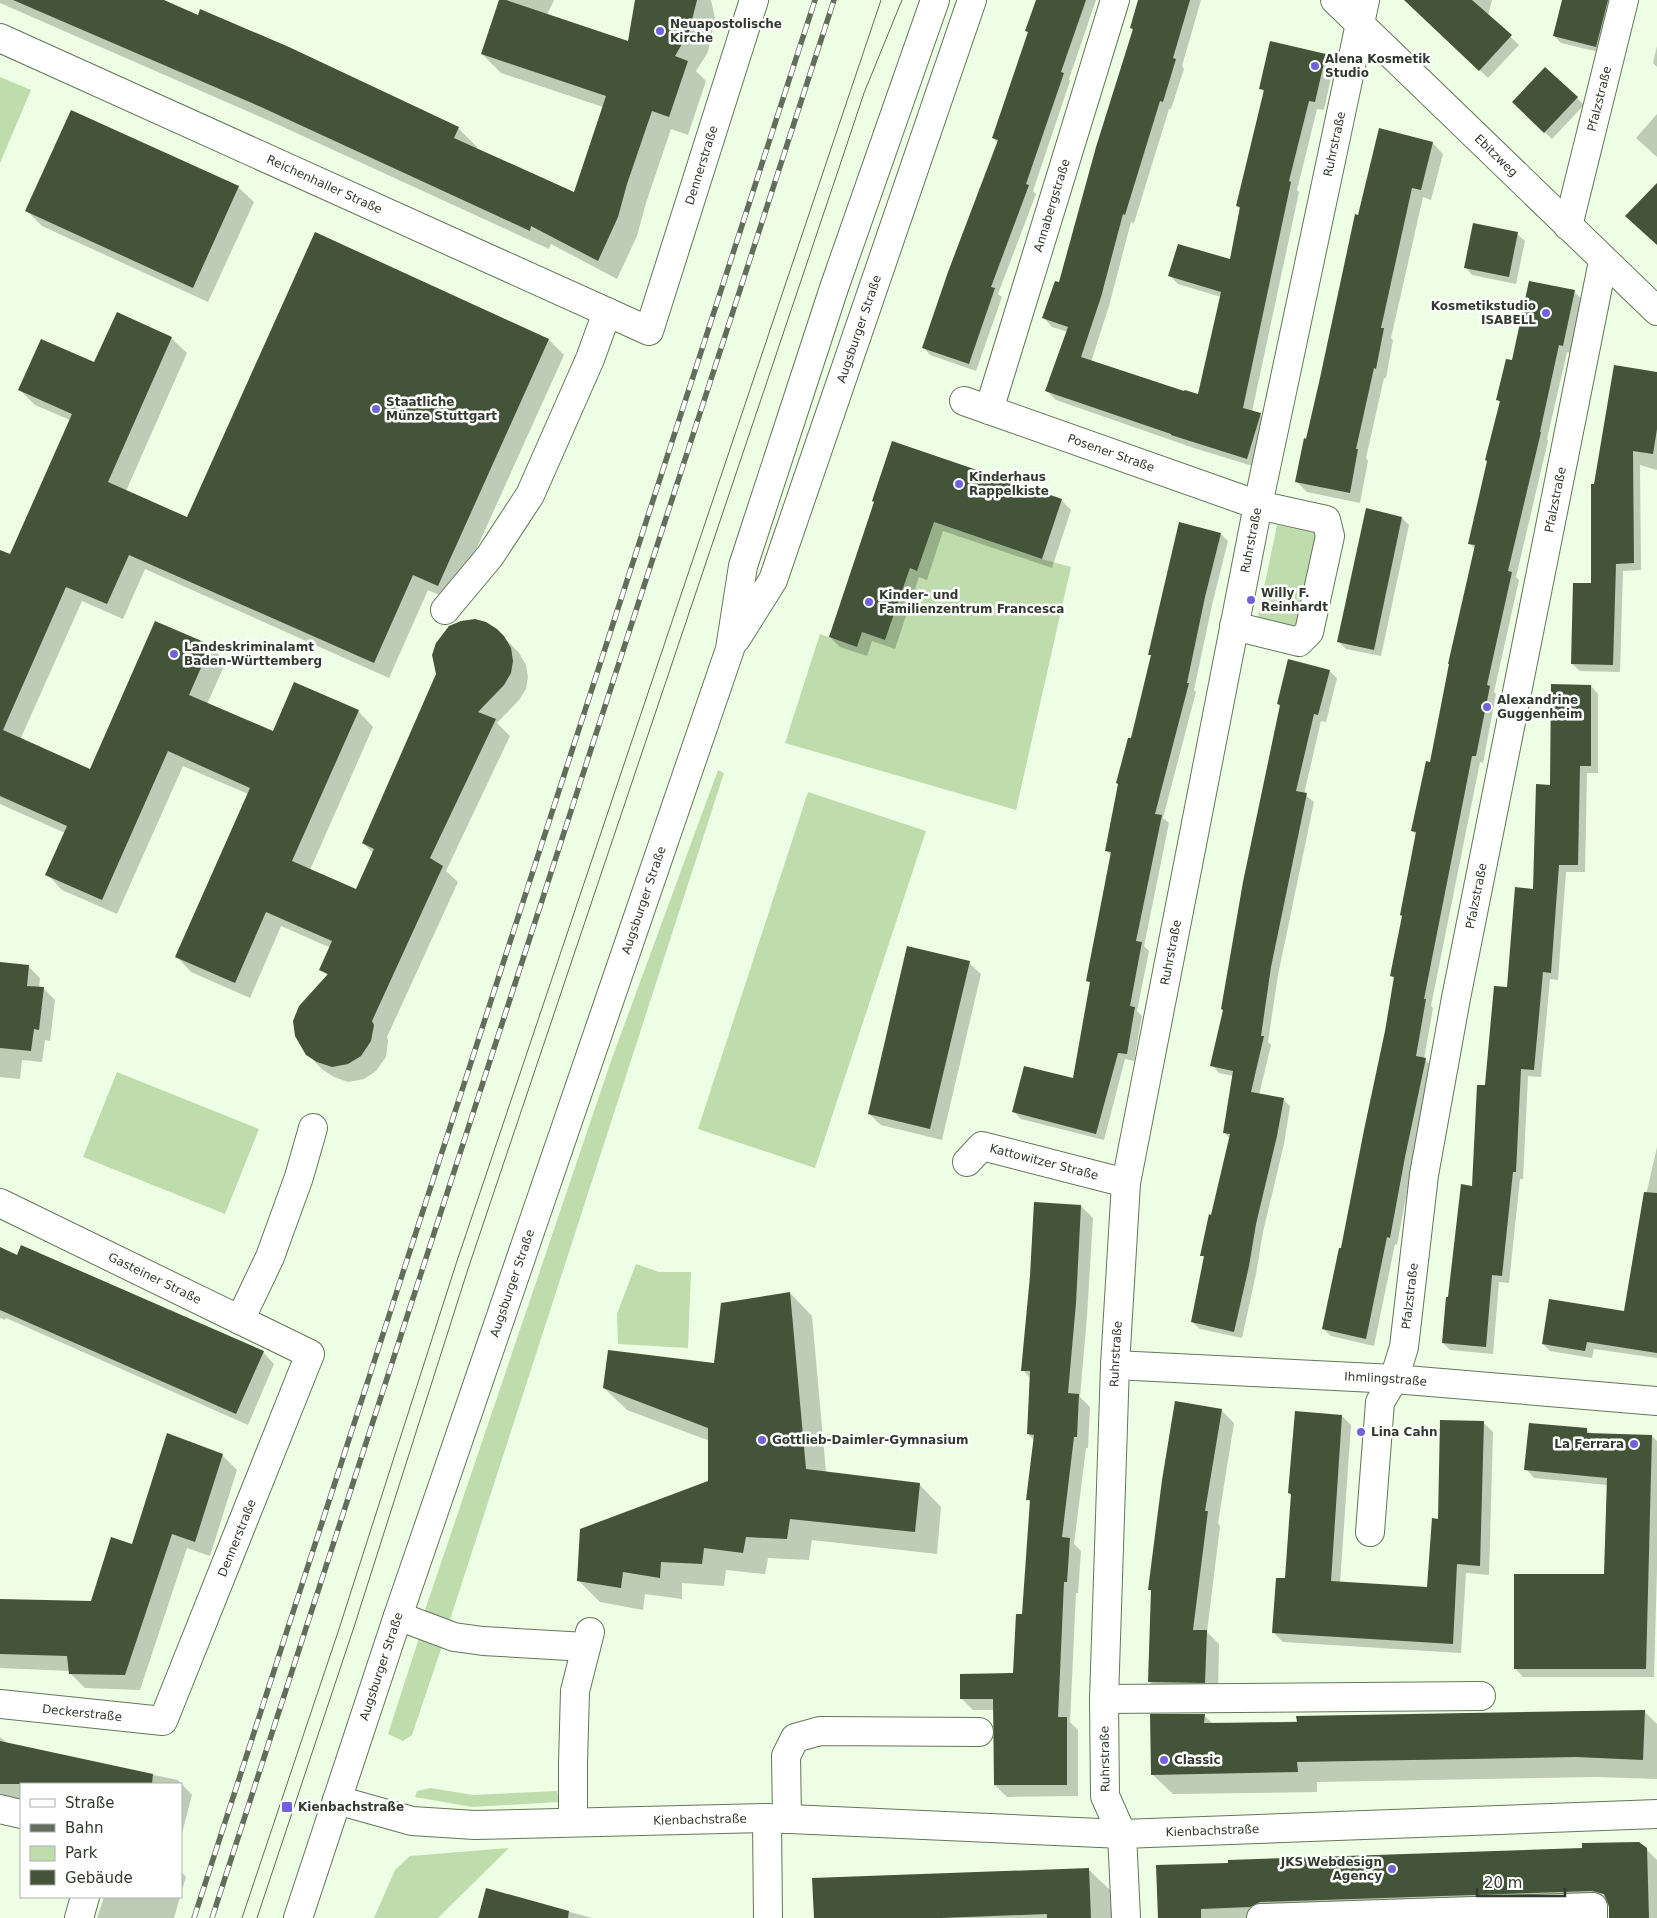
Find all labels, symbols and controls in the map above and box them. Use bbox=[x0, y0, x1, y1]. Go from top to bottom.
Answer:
place label: Neuapostolische Kirche bbox=[670, 17, 782, 45]
marker: Neuapostolische Kirche bbox=[654, 25, 666, 37]
place label: Alena Kosmetik Studio bbox=[1325, 52, 1431, 80]
marker: Alena Kosmetik Studio bbox=[1309, 60, 1321, 72]
street label: Pfalzstraße bbox=[1585, 65, 1614, 133]
street label: Ruhrstraße bbox=[1321, 110, 1348, 178]
street label: Dennerstraße bbox=[682, 124, 721, 207]
street label: Ebitzweg bbox=[1472, 132, 1521, 180]
street label: Reichenhaller Straße bbox=[265, 152, 384, 217]
street label: Annabergstraße bbox=[1031, 157, 1073, 254]
street label: Augsburger Straße bbox=[834, 273, 884, 385]
place label: Kosmetikstudio ISABELL bbox=[1431, 299, 1536, 327]
marker: Kosmetikstudio ISABELL bbox=[1540, 307, 1552, 319]
place label: Staatliche Münze Stuttgart bbox=[386, 395, 497, 423]
marker: Staatliche Münze Stuttgart bbox=[370, 403, 382, 415]
street label: Posener Straße bbox=[1066, 431, 1156, 475]
street label: Pfalzstraße bbox=[1542, 466, 1569, 534]
place label: Kinderhaus Rappelkiste bbox=[969, 470, 1049, 498]
marker: Kinderhaus Rappelkiste bbox=[953, 478, 965, 490]
street label: Ruhrstraße bbox=[1238, 506, 1264, 574]
place label: Willy F. Reinhardt bbox=[1261, 586, 1328, 614]
place label: Kinder- und Familienzentrum Francesca bbox=[879, 588, 1064, 616]
marker: Willy F. Reinhardt bbox=[1245, 594, 1257, 606]
marker: Kinder- und Familienzentrum Francesca bbox=[863, 596, 875, 608]
place label: Landeskriminalamt Baden-Württemberg bbox=[184, 640, 322, 668]
marker: Landeskriminalamt Baden-Württemberg bbox=[168, 648, 180, 660]
place label: Alexandrine Guggenheim bbox=[1497, 693, 1583, 721]
marker: Alexandrine Guggenheim bbox=[1481, 701, 1493, 713]
street label: Augsburger Straße bbox=[619, 844, 669, 956]
street label: Pfalzstraße bbox=[1463, 862, 1490, 930]
street label: Ruhrstraße bbox=[1158, 919, 1184, 986]
street label: Kattowitzer Straße bbox=[988, 1141, 1100, 1183]
street label: Augsburger Straße bbox=[487, 1227, 537, 1339]
street label: Gasteiner Straße bbox=[106, 1250, 203, 1307]
street label: Pfalzstraße bbox=[1399, 1262, 1421, 1330]
street label: Ruhrstraße bbox=[1107, 1320, 1125, 1387]
street label: Ihmlingstraße bbox=[1344, 1370, 1428, 1389]
place label: Lina Cahn bbox=[1371, 1425, 1438, 1439]
marker: Lina Cahn bbox=[1355, 1426, 1367, 1438]
place label: Gottlieb-Daimler-Gymnasium bbox=[772, 1433, 968, 1447]
marker: Gottlieb-Daimler-Gymnasium bbox=[756, 1434, 768, 1446]
place label: La Ferrara bbox=[1554, 1437, 1624, 1451]
marker: La Ferrara bbox=[1628, 1438, 1640, 1450]
street label: Dennerstraße bbox=[215, 1497, 259, 1579]
street label: Augsburger Straße bbox=[357, 1611, 406, 1722]
street label: Deckerstraße bbox=[41, 1702, 123, 1724]
street label: Ruhrstraße bbox=[1097, 1726, 1113, 1792]
place label: Classic bbox=[1174, 1753, 1221, 1767]
marker: Classic bbox=[1158, 1754, 1170, 1766]
legend bbox=[20, 1783, 182, 1898]
text: Straße bbox=[65, 1794, 114, 1812]
marker: Kienbachstraße bbox=[280, 1800, 294, 1814]
place label: Kienbachstraße bbox=[298, 1800, 404, 1814]
street label: Kienbachstraße bbox=[653, 1811, 747, 1828]
text: Bahn bbox=[65, 1819, 104, 1837]
street label: Kienbachstraße bbox=[1165, 1822, 1260, 1839]
text: Park bbox=[65, 1844, 98, 1862]
place label: JKS Webdesign Agency bbox=[1280, 1855, 1382, 1883]
marker: JKS Webdesign Agency bbox=[1386, 1863, 1398, 1875]
scale bar bbox=[1477, 1866, 1564, 1898]
text: Gebäude bbox=[65, 1869, 133, 1887]
text: 20 m bbox=[1484, 1874, 1522, 1892]

